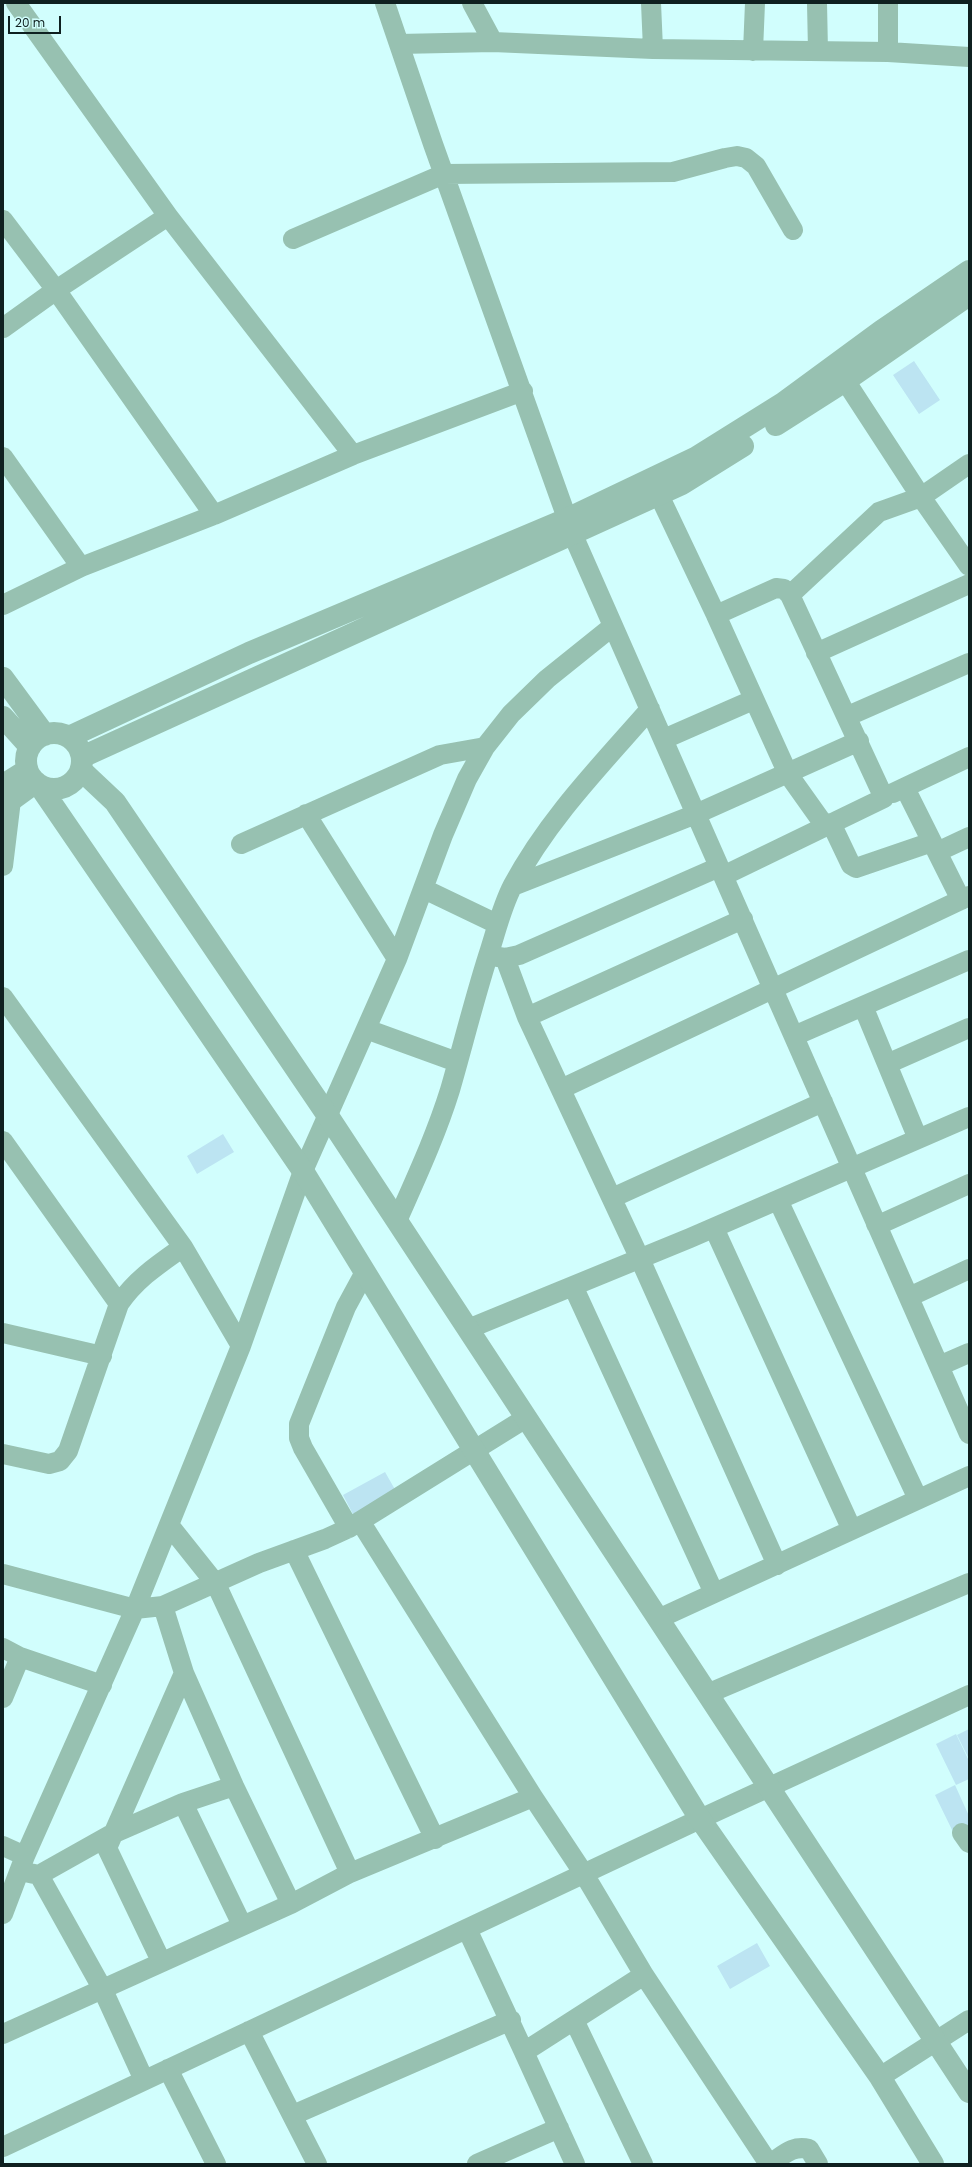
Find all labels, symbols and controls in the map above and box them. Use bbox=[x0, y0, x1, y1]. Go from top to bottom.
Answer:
scale bar bbox=[10, 8, 63, 34]
text: 20 m bbox=[15, 14, 45, 31]

